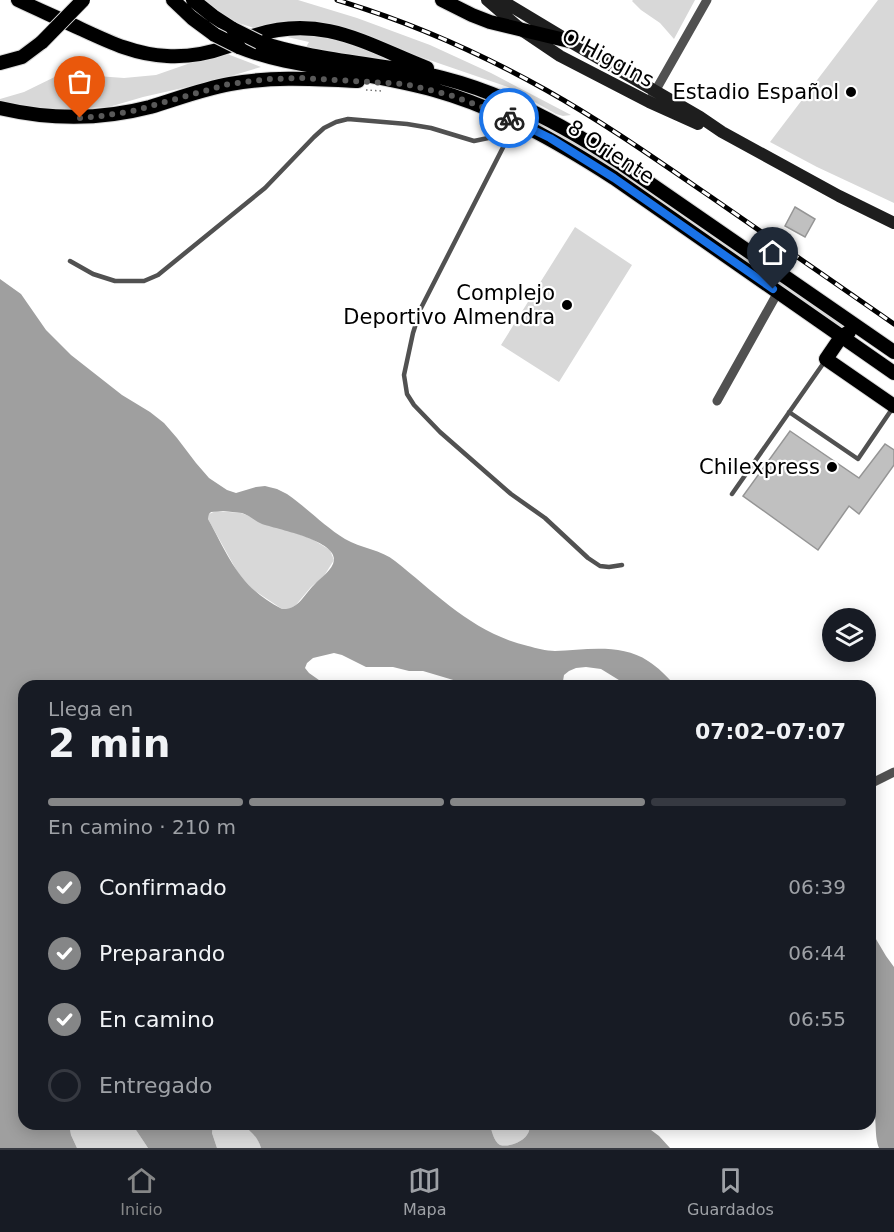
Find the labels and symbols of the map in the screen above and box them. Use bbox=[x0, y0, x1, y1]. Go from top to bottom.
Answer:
street label: O'Higgins bbox=[558, 24, 658, 92]
pin bbox=[54, 56, 105, 118]
place label: Estadio Español bbox=[673, 80, 839, 104]
marker: Estadio Español bbox=[844, 85, 858, 99]
courier bbox=[479, 88, 539, 148]
street label: 8 Oriente bbox=[563, 115, 659, 189]
pin bbox=[747, 227, 798, 289]
place label: Complejo Deportivo Almendra bbox=[343, 281, 555, 329]
marker: Complejo Deportivo Almendra bbox=[560, 298, 574, 312]
place label: Chilexpress bbox=[699, 455, 820, 479]
marker: Chilexpress bbox=[825, 460, 839, 474]

